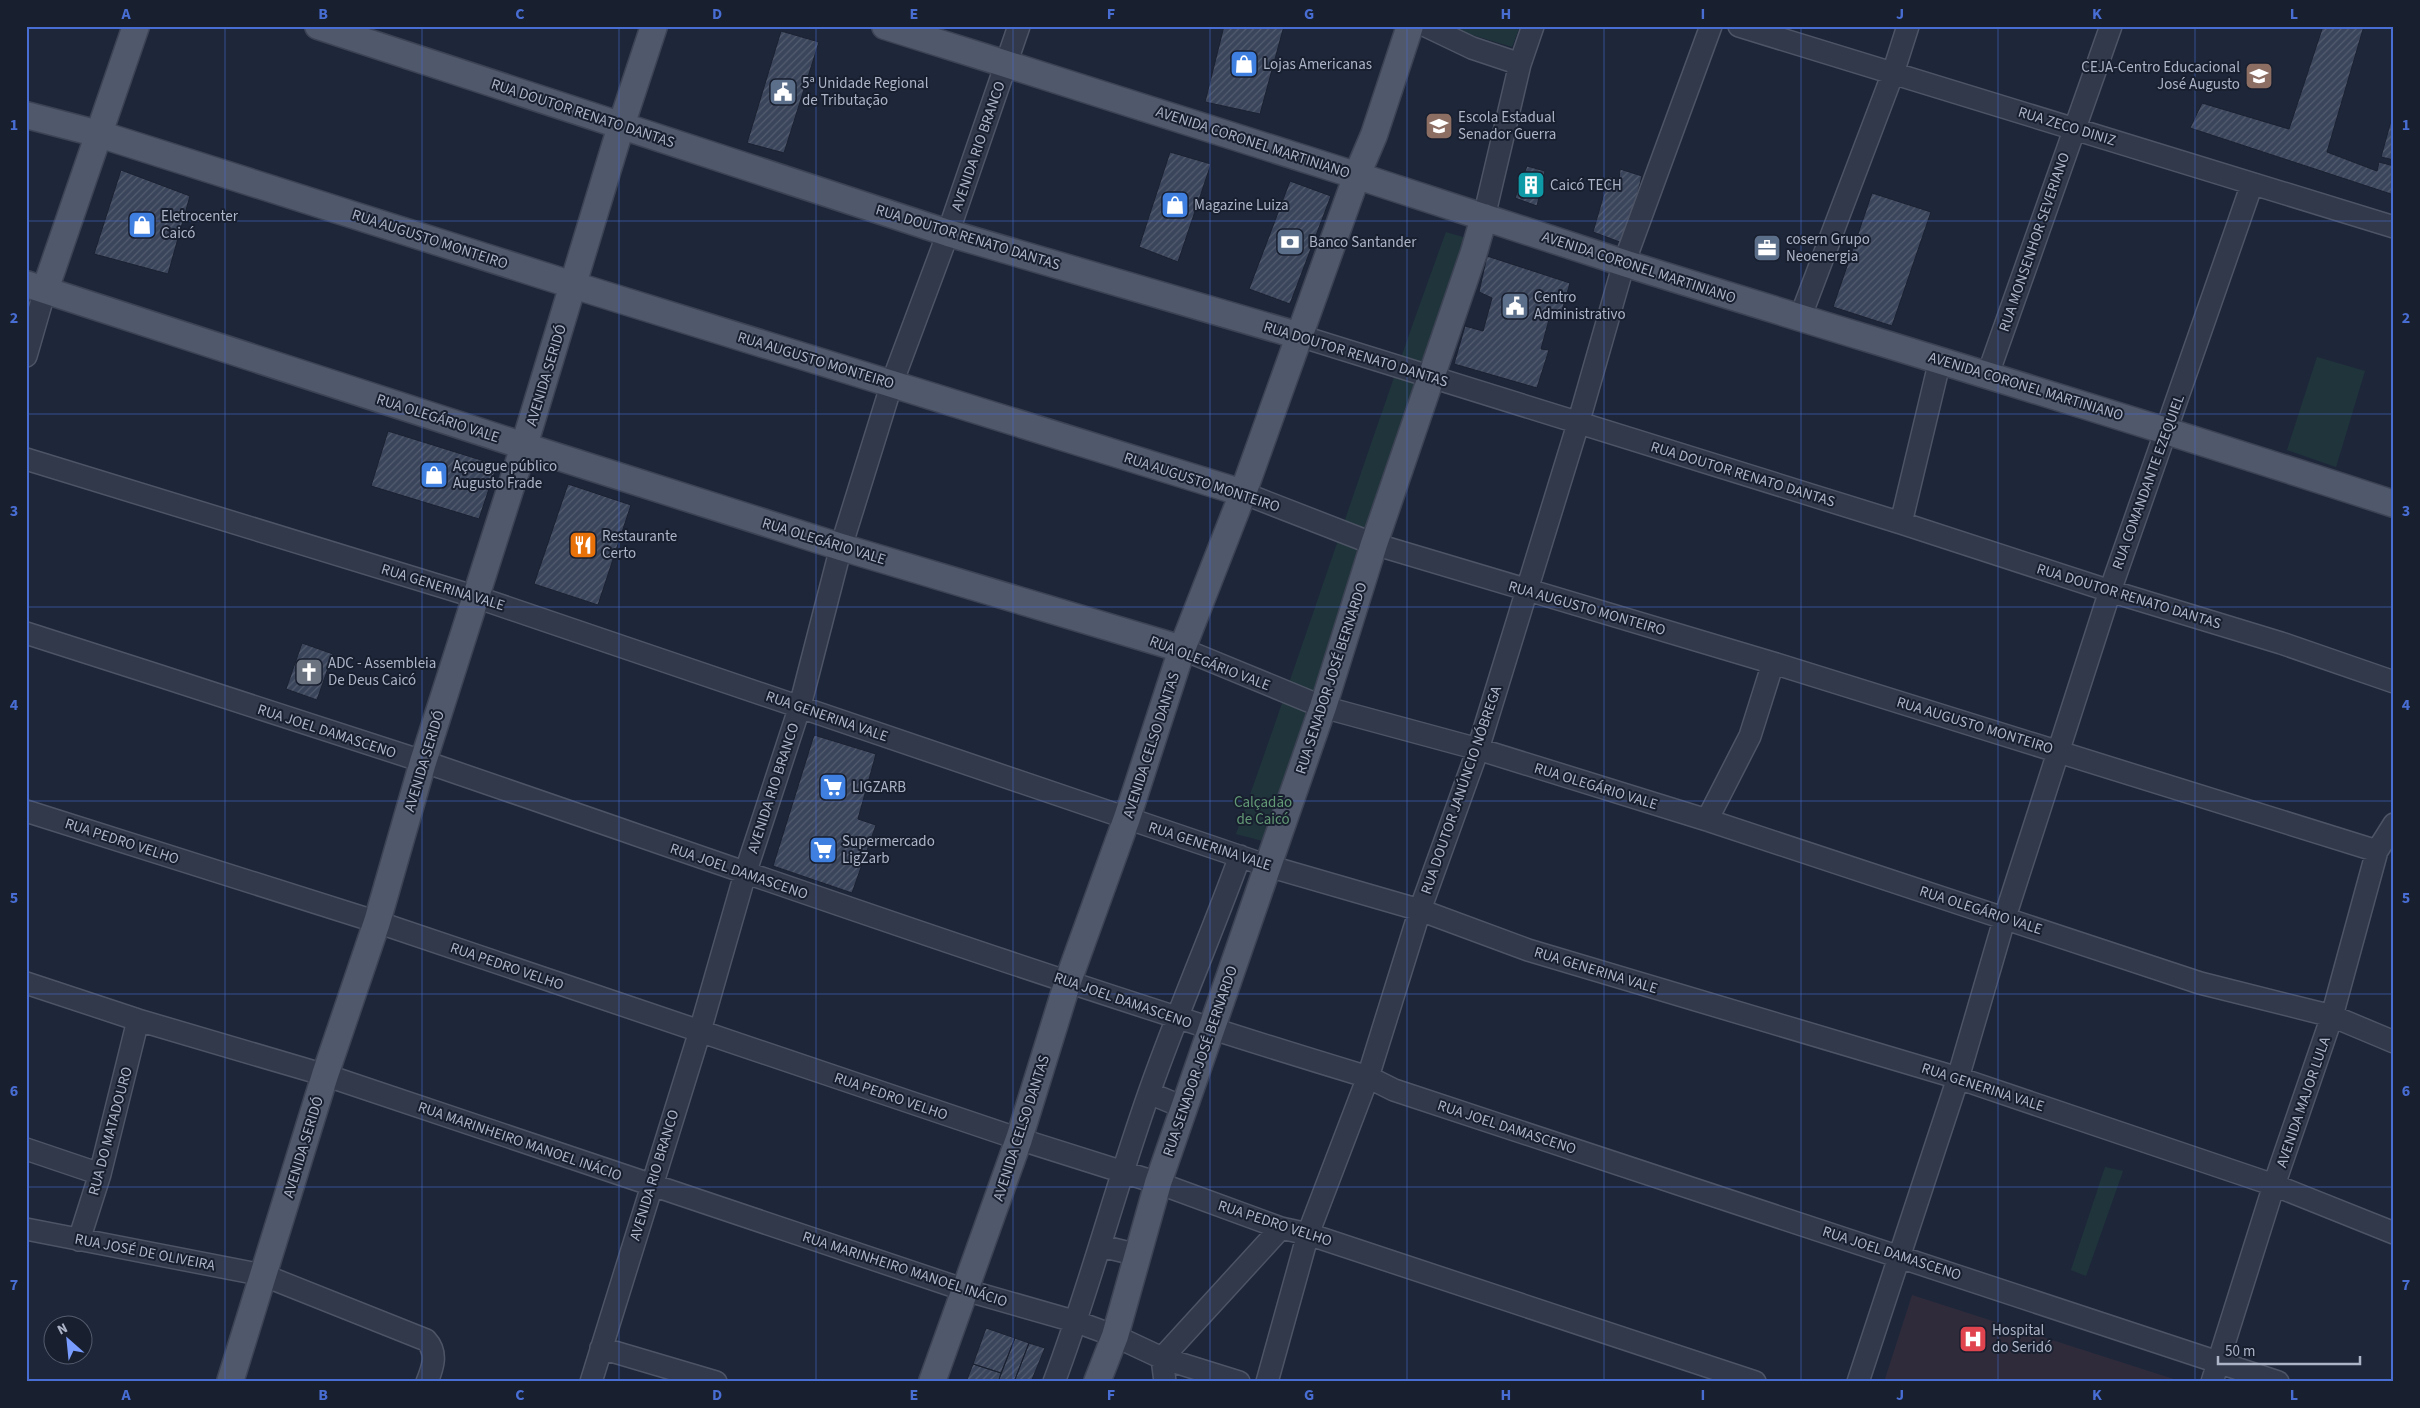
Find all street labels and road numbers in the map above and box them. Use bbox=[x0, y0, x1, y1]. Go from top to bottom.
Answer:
street label: RUA DOUTOR RENATO DANTAS bbox=[488, 74, 677, 153]
street label: AVENIDA RIO BRANCO bbox=[946, 78, 1011, 214]
street label: AVENIDA CORONEL MARTINIANO bbox=[1153, 101, 1353, 184]
street label: RUA ZECO DINIZ bbox=[2015, 102, 2118, 151]
street label: RUA MONSENHOR SEVERIANO bbox=[1994, 150, 2075, 335]
street label: RUA DOUTOR RENATO DANTAS bbox=[873, 199, 1063, 276]
street label: RUA AUGUSTO MONTEIRO bbox=[349, 204, 511, 275]
street label: AVENIDA CORONEL MARTINIANO bbox=[1539, 226, 1739, 309]
street label: RUA DOUTOR RENATO DANTAS bbox=[1261, 316, 1451, 393]
street label: AVENIDA SERIDÓ bbox=[521, 322, 572, 428]
street label: RUA AUGUSTO MONTEIRO bbox=[735, 327, 897, 394]
street label: AVENIDA CORONEL MARTINIANO bbox=[1926, 347, 2126, 426]
street label: RUA OLEGÁRIO VALE bbox=[374, 389, 502, 448]
street label: RUA COMANDANTE EZEQUIEL bbox=[2107, 392, 2190, 572]
street label: RUA DOUTOR RENATO DANTAS bbox=[1648, 436, 1838, 513]
street label: RUA AUGUSTO MONTEIRO bbox=[1121, 447, 1283, 518]
street label: RUA OLEGÁRIO VALE bbox=[760, 513, 888, 570]
street label: RUA DOUTOR RENATO DANTAS bbox=[2034, 558, 2224, 635]
street label: RUA GENERINA VALE bbox=[379, 559, 507, 616]
street label: RUA AUGUSTO MONTEIRO bbox=[1506, 576, 1668, 641]
street label: RUA SENADOR JOSÉ BERNARDO bbox=[1291, 580, 1372, 777]
street label: RUA OLEGÁRIO VALE bbox=[1146, 631, 1273, 696]
street label: AVENIDA CELSO DANTAS bbox=[1118, 669, 1185, 821]
street label: RUA DOUTOR JANÚNCIO NÓBREGA bbox=[1416, 682, 1507, 897]
street label: RUA GENERINA VALE bbox=[763, 686, 891, 747]
street label: RUA AUGUSTO MONTEIRO bbox=[1894, 692, 2056, 759]
street label: RUA JOEL DAMASCENO bbox=[255, 699, 399, 764]
street label: AVENIDA SERIDÓ bbox=[399, 708, 450, 814]
street label: AVENIDA RIO BRANCO bbox=[742, 720, 805, 856]
street label: RUA OLEGÁRIO VALE bbox=[1532, 758, 1660, 815]
street label: RUA PEDRO VELHO bbox=[62, 813, 182, 870]
street label: RUA GENERINA VALE bbox=[1146, 817, 1274, 876]
street label: RUA JOEL DAMASCENO bbox=[667, 838, 811, 905]
street label: RUA OLEGÁRIO VALE bbox=[1917, 881, 2045, 940]
street label: RUA PEDRO VELHO bbox=[447, 937, 566, 996]
street label: RUA GENERINA VALE bbox=[1532, 942, 1660, 999]
street label: RUA SENADOR JOSÉ BERNARDO bbox=[1158, 963, 1243, 1159]
street label: RUA JOEL DAMASCENO bbox=[1051, 967, 1195, 1034]
street label: AVENIDA MAJOR LULA bbox=[2271, 1033, 2336, 1170]
street label: AVENIDA CELSO DANTAS bbox=[988, 1052, 1055, 1204]
street label: RUA GENERINA VALE bbox=[1919, 1058, 2047, 1117]
street label: RUA DO MATADOURO bbox=[83, 1064, 138, 1198]
street label: RUA PEDRO VELHO bbox=[831, 1067, 950, 1126]
street label: AVENIDA SERIDÓ bbox=[278, 1094, 329, 1200]
street label: RUA JOEL DAMASCENO bbox=[1435, 1095, 1579, 1160]
street label: RUA MARINHEIRO MANOEL INÁCIO bbox=[415, 1097, 625, 1186]
street label: AVENIDA RIO BRANCO bbox=[625, 1107, 684, 1243]
street label: RUA PEDRO VELHO bbox=[1215, 1195, 1335, 1252]
street label: RUA JOEL DAMASCENO bbox=[1820, 1221, 1964, 1286]
street label: RUA MARINHEIRO MANOEL INÁCIO bbox=[800, 1226, 1010, 1313]
street label: RUA JOSÉ DE OLIVEIRA bbox=[73, 1229, 218, 1277]

